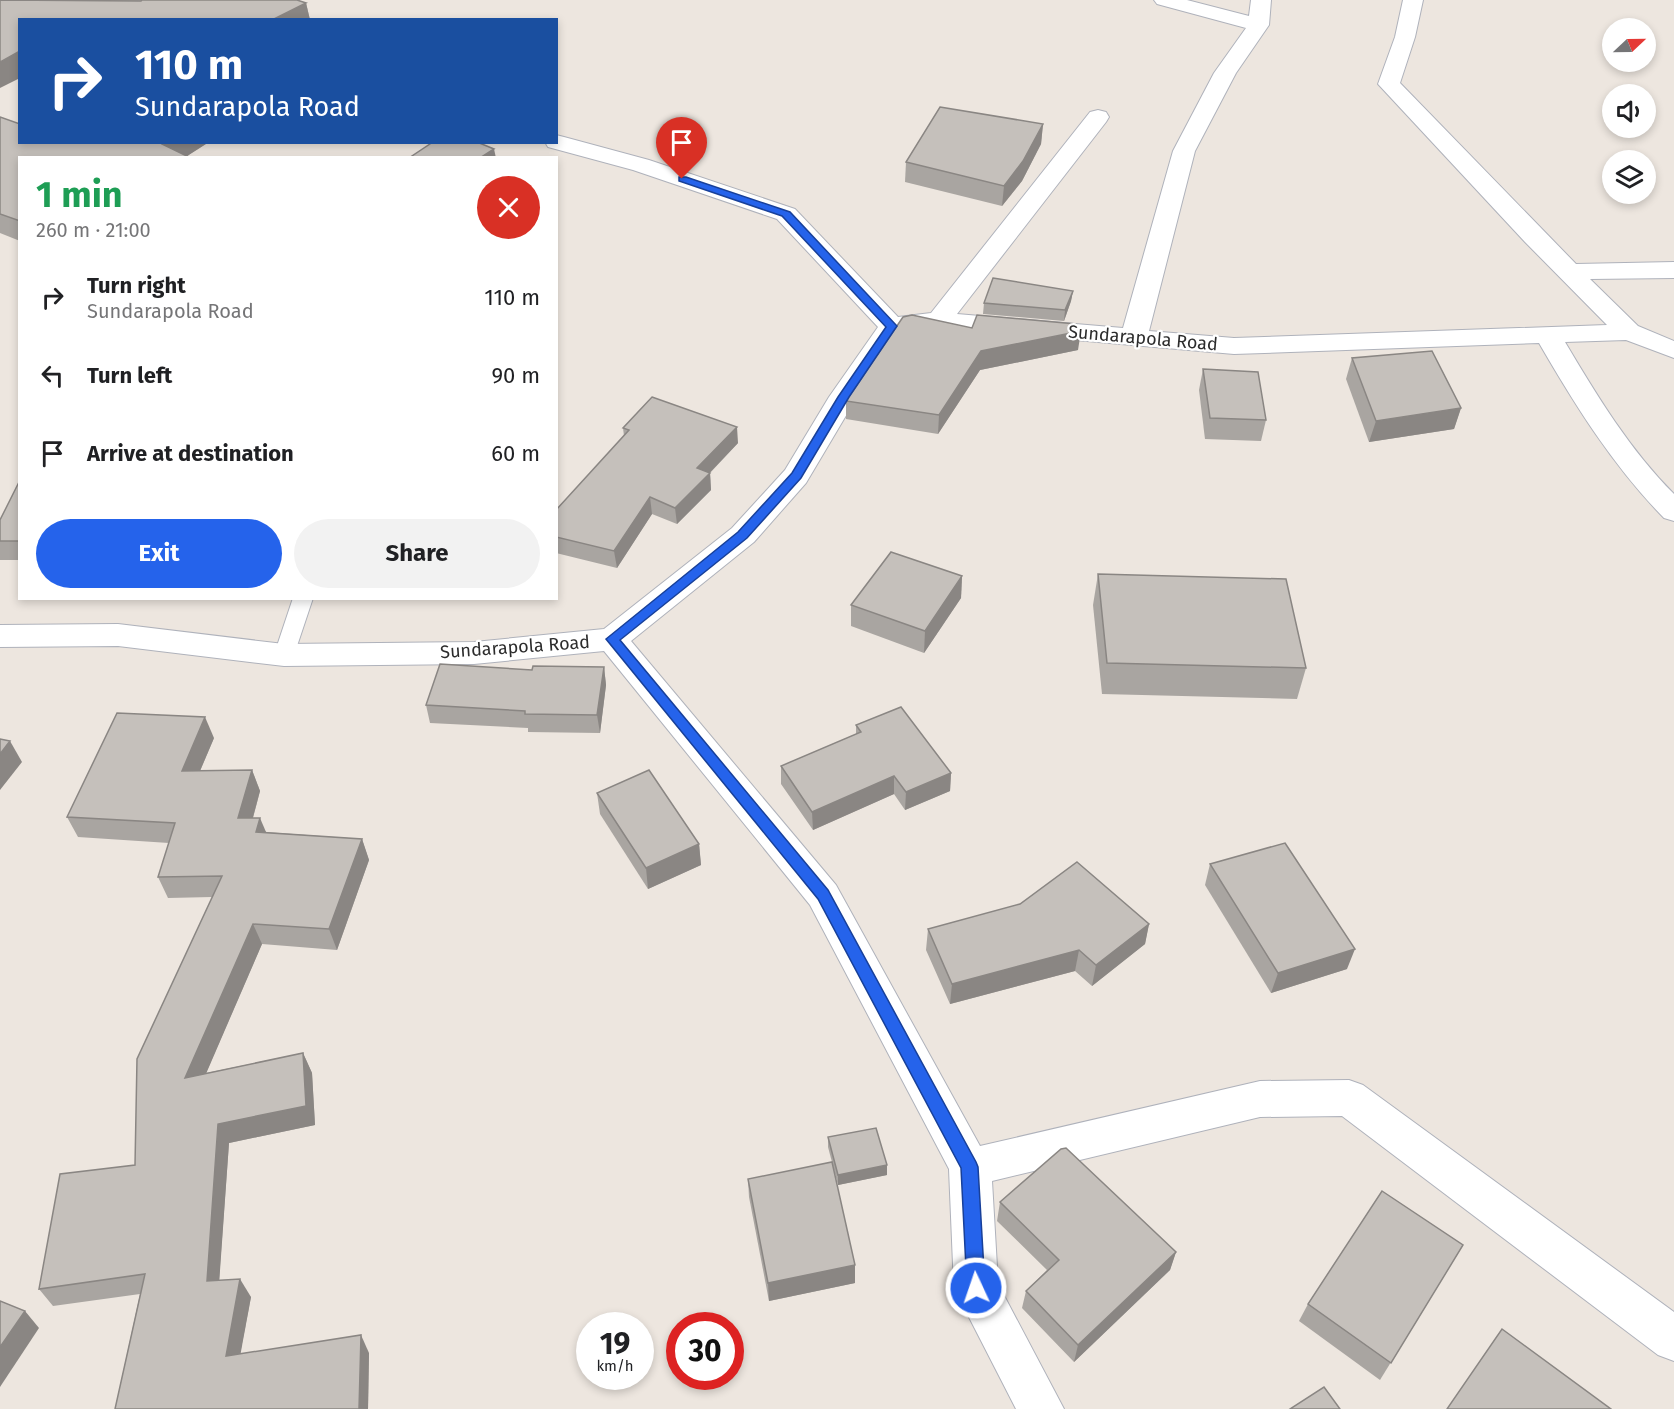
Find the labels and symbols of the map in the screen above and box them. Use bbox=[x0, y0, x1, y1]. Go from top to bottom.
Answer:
north arrow bbox=[1602, 18, 1656, 72]
pin bbox=[656, 117, 707, 179]
street label: Sundarapola Road bbox=[1067, 321, 1219, 355]
street label: Sundarapola Road bbox=[439, 631, 591, 663]
position arrow bbox=[944, 1256, 1008, 1320]
speed limit sign: 30 bbox=[666, 1312, 744, 1390]

